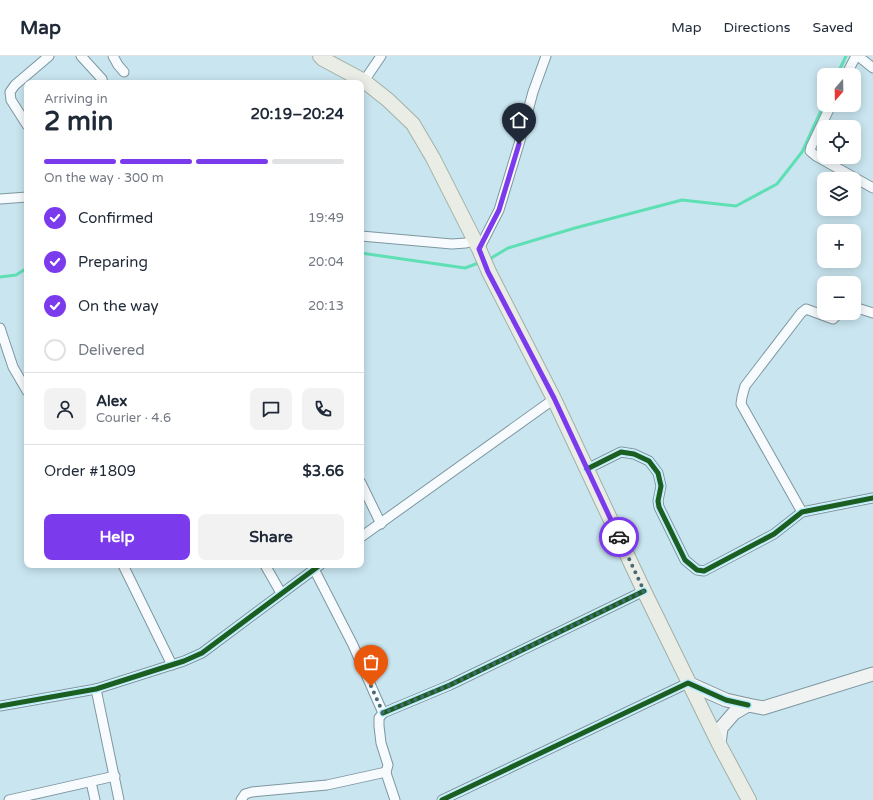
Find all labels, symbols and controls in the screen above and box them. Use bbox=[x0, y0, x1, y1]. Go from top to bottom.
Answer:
text: Map bbox=[20, 17, 61, 39]
text: Map bbox=[671, 19, 702, 36]
text: Directions bbox=[724, 19, 791, 36]
text: Saved bbox=[813, 19, 853, 36]
north arrow bbox=[817, 68, 861, 112]
map controls bbox=[817, 68, 861, 320]
text: Arriving in bbox=[44, 91, 108, 107]
pin bbox=[502, 103, 536, 144]
text: 20:19–20:24 bbox=[251, 105, 344, 123]
text: 2 min bbox=[44, 106, 113, 137]
icon: home bbox=[508, 109, 530, 131]
button: locate bbox=[817, 120, 861, 164]
text: On the way · 300 m bbox=[44, 170, 164, 186]
button: layers bbox=[817, 172, 861, 216]
icon: check bbox=[44, 207, 66, 229]
text: Confirmed bbox=[78, 209, 153, 227]
text: 19:49 bbox=[308, 210, 344, 226]
button: + bbox=[817, 224, 861, 268]
icon: check bbox=[44, 251, 66, 273]
text: Preparing bbox=[78, 253, 148, 271]
text: 20:04 bbox=[308, 254, 344, 270]
button: − bbox=[817, 276, 861, 320]
icon: check bbox=[44, 295, 66, 317]
text: On the way bbox=[78, 297, 158, 315]
text: 20:13 bbox=[308, 298, 344, 314]
text: Delivered bbox=[78, 341, 145, 359]
button: person bbox=[44, 388, 86, 430]
button: chat bbox=[250, 388, 292, 430]
button: phone bbox=[302, 388, 344, 430]
text: Alex bbox=[96, 392, 127, 410]
text: Courier · 4.6 bbox=[96, 410, 171, 426]
text: Order #1809 bbox=[44, 462, 136, 480]
text: $3.66 bbox=[303, 462, 344, 480]
button: Help bbox=[44, 514, 190, 560]
button: Share bbox=[198, 514, 344, 560]
courier bbox=[599, 517, 639, 557]
icon: car bbox=[608, 526, 630, 548]
pin bbox=[354, 645, 388, 686]
icon: bag bbox=[360, 651, 382, 673]

